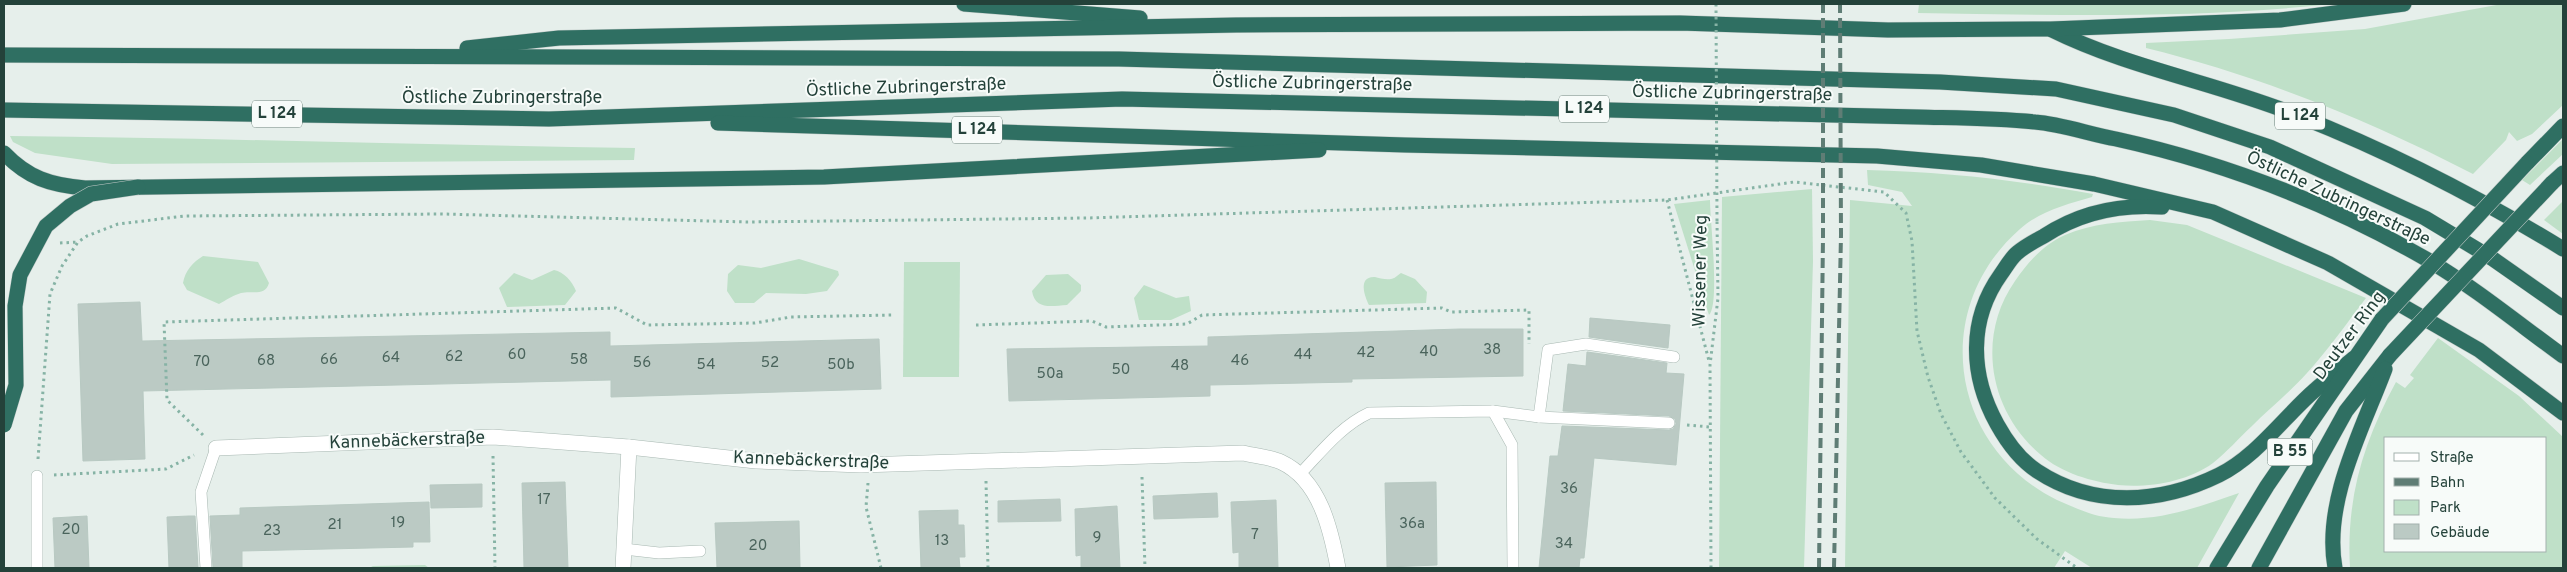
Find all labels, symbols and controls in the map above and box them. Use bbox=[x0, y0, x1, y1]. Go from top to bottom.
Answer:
street label: Östliche Zubringerstraße bbox=[1212, 69, 1412, 97]
street label: Östliche Zubringerstraße bbox=[805, 71, 1007, 103]
street label: Östliche Zubringerstraße bbox=[1632, 79, 1832, 107]
street label: Östliche Zubringerstraße bbox=[402, 85, 602, 110]
road number: L 124 bbox=[1559, 96, 1609, 122]
road number: L 124 bbox=[252, 100, 302, 128]
road number: L 124 bbox=[2275, 102, 2325, 130]
road number: L 124 bbox=[952, 116, 1002, 144]
street label: Östliche Zubringerstraße bbox=[2242, 144, 2435, 252]
street label: Wissener Weg bbox=[1689, 215, 1713, 327]
street label: Deutzer Ring bbox=[2309, 287, 2391, 385]
house number: 38 bbox=[1483, 341, 1501, 360]
house number: 40 bbox=[1420, 343, 1438, 362]
house number: 42 bbox=[1357, 344, 1375, 363]
house number: 60 bbox=[508, 346, 526, 365]
house number: 44 bbox=[1294, 346, 1312, 365]
house number: 62 bbox=[445, 348, 463, 367]
house number: 64 bbox=[382, 349, 400, 368]
house number: 66 bbox=[320, 351, 338, 370]
house number: 58 bbox=[570, 351, 588, 370]
house number: 68 bbox=[257, 352, 275, 371]
house number: 46 bbox=[1231, 352, 1249, 371]
house number: 70 bbox=[193, 353, 211, 372]
house number: 56 bbox=[633, 354, 651, 373]
house number: 52 bbox=[761, 354, 779, 373]
house number: 54 bbox=[697, 356, 715, 375]
house number: 50b bbox=[827, 356, 855, 375]
house number: 48 bbox=[1171, 357, 1189, 376]
house number: 50 bbox=[1112, 361, 1130, 380]
house number: 50a bbox=[1037, 365, 1063, 384]
street label: Kannebäckerstraße bbox=[329, 427, 485, 455]
legend bbox=[2384, 437, 2547, 552]
road number: B 55 bbox=[2268, 438, 2312, 466]
street label: Kannebäckerstraße bbox=[733, 447, 889, 475]
text: Straße bbox=[2430, 449, 2474, 468]
text: Bahn bbox=[2430, 474, 2465, 493]
house number: 36 bbox=[1560, 480, 1578, 499]
house number: 17 bbox=[537, 491, 551, 510]
text: Park bbox=[2430, 499, 2461, 518]
house number: 19 bbox=[391, 514, 405, 533]
house number: 36a bbox=[1399, 515, 1425, 534]
house number: 21 bbox=[328, 516, 342, 535]
house number: 20 bbox=[62, 521, 80, 540]
house number: 23 bbox=[263, 522, 281, 541]
text: Gebäude bbox=[2430, 524, 2490, 543]
house number: 7 bbox=[1251, 526, 1259, 545]
house number: 9 bbox=[1093, 529, 1101, 548]
house number: 13 bbox=[935, 532, 949, 551]
house number: 34 bbox=[1555, 535, 1573, 554]
house number: 20 bbox=[749, 537, 767, 556]

